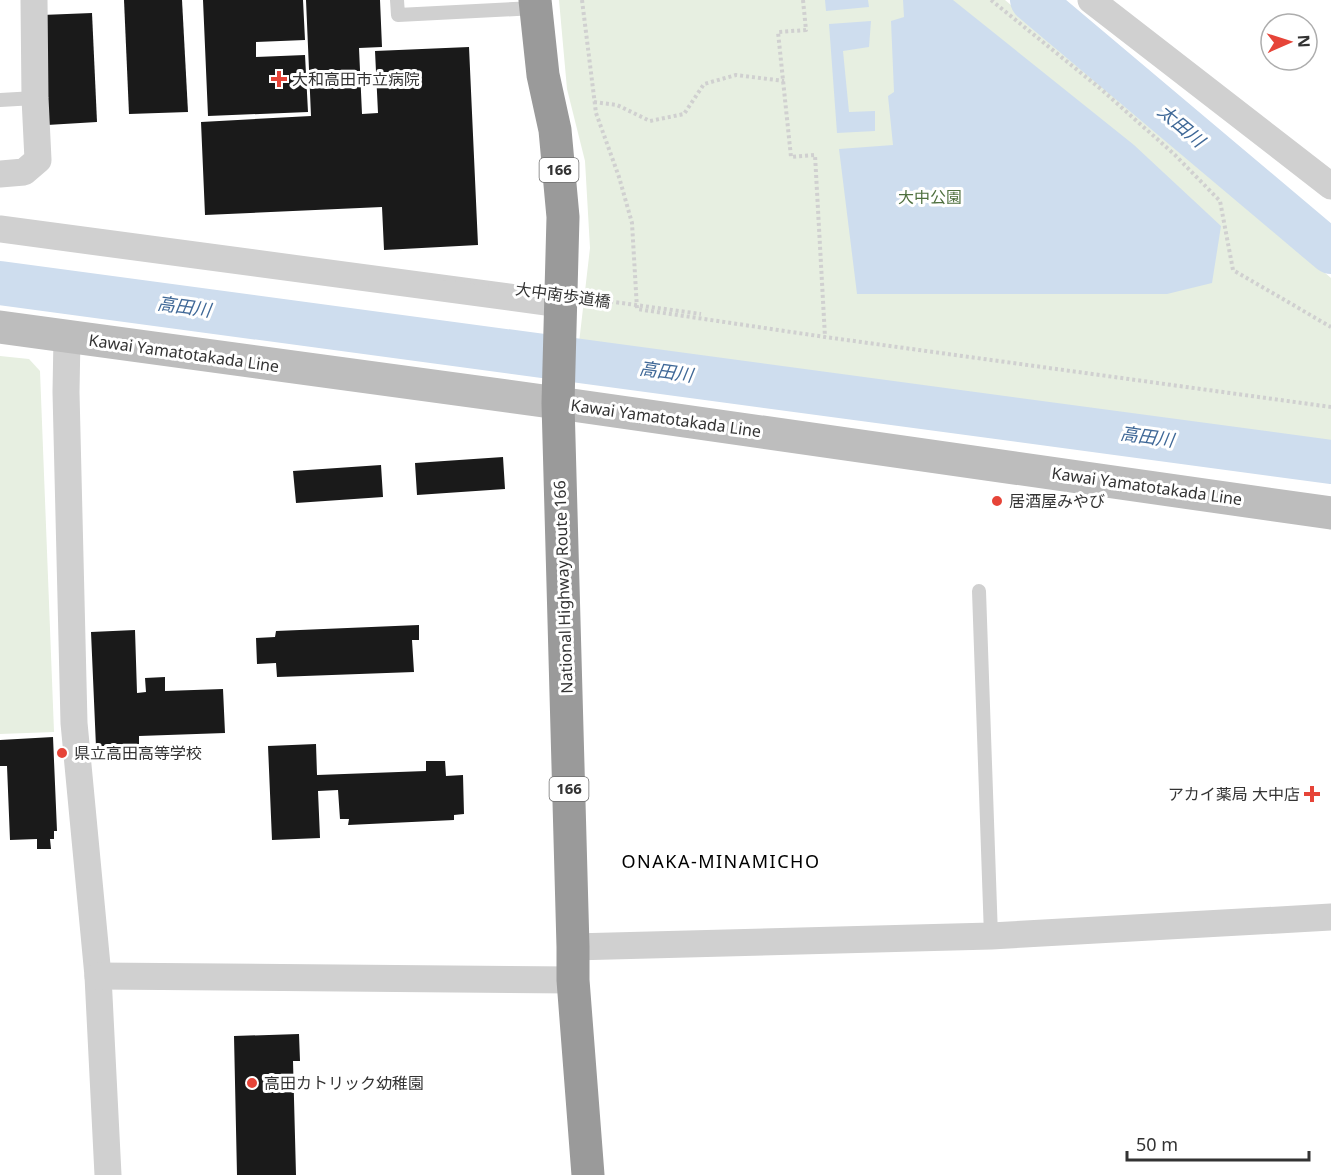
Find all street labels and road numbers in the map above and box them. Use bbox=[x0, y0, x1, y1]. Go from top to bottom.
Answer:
road number: 166 bbox=[540, 158, 578, 182]
street label: 大中南歩道橋 bbox=[514, 277, 612, 313]
street label: Kawai Yamatotakada Line bbox=[87, 329, 281, 377]
street label: Kawai Yamatotakada Line bbox=[569, 394, 763, 442]
street label: Kawai Yamatotakada Line bbox=[1050, 462, 1244, 510]
street label: National Highway Route 166 bbox=[548, 480, 578, 694]
road number: 166 bbox=[550, 777, 588, 801]

